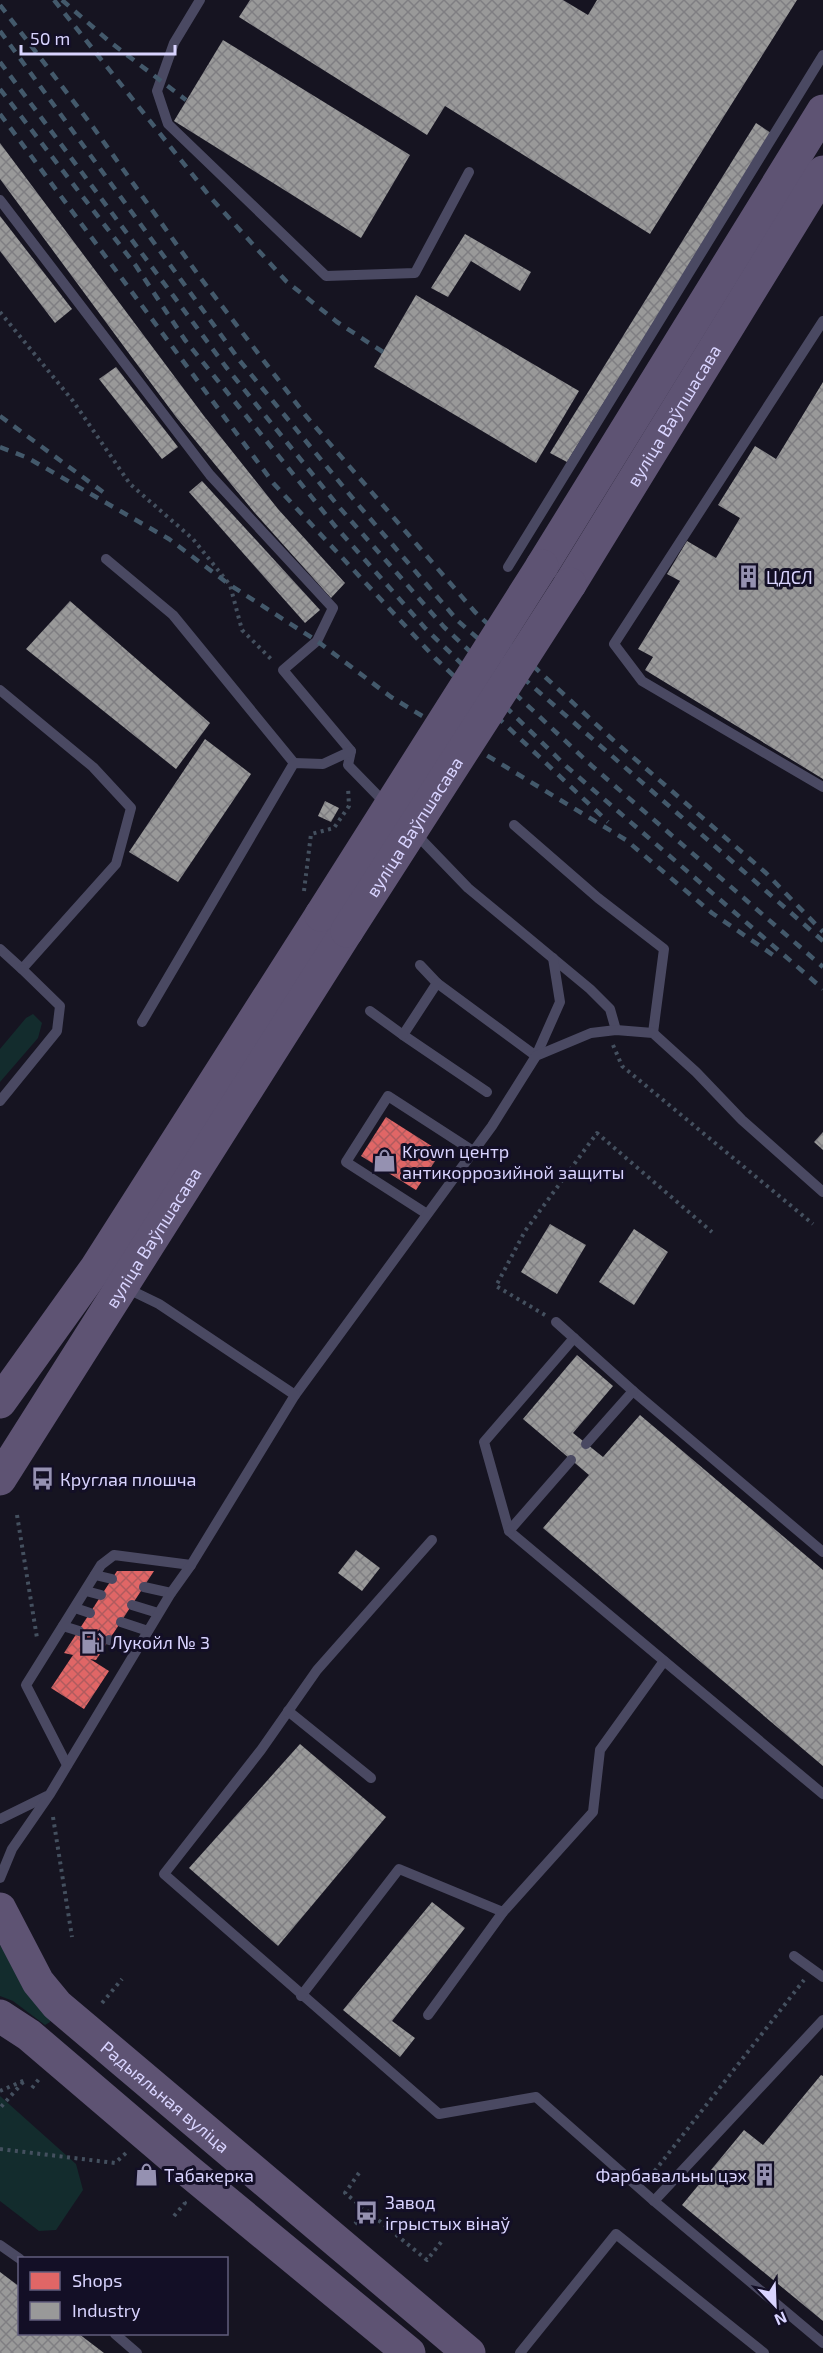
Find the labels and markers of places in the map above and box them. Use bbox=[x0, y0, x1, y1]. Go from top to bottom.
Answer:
building icon: ЦДСЛ bbox=[735, 564, 761, 590]
place label: ЦДСЛ bbox=[766, 566, 813, 588]
place label: Krown центр антикоррозийной защиты bbox=[402, 1140, 624, 1183]
shop icon: Krown центр антикоррозийной защиты bbox=[371, 1148, 397, 1174]
bus stop icon: Круглая плошча bbox=[29, 1466, 55, 1492]
place label: Круглая плошча bbox=[60, 1468, 197, 1490]
fuel station icon: Лукойл № 3 bbox=[80, 1629, 106, 1655]
place label: Лукойл № 3 bbox=[111, 1631, 210, 1653]
shop icon: Табакерка bbox=[133, 2162, 159, 2188]
building icon: Фарбавальны цэх bbox=[752, 2162, 778, 2188]
place label: Табакерка bbox=[164, 2164, 254, 2186]
place label: Фарбавальны цэх bbox=[596, 2164, 747, 2186]
place label: Завод ігрыстых вінаў bbox=[385, 2191, 510, 2234]
bus stop icon: Завод ігрыстых вінаў bbox=[354, 2199, 380, 2225]

